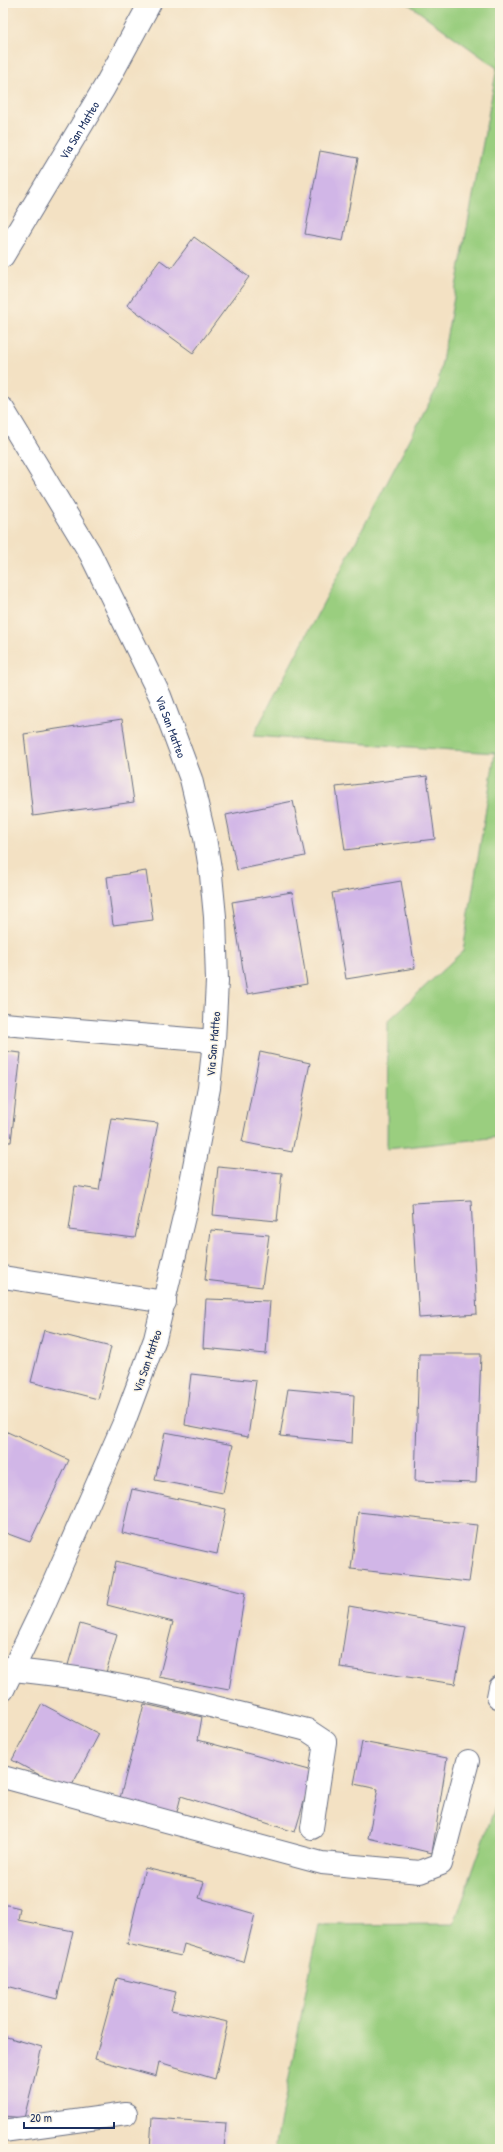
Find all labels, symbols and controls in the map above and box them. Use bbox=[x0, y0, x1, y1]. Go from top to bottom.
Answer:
street label: Via San Matteo bbox=[55, 98, 103, 162]
street label: Via San Matteo bbox=[152, 693, 191, 760]
street label: Via San Matteo bbox=[202, 1011, 224, 1077]
street label: Via San Matteo bbox=[128, 1327, 166, 1395]
scale bar bbox=[24, 2104, 114, 2130]
text: 20 m bbox=[30, 2109, 52, 2126]

